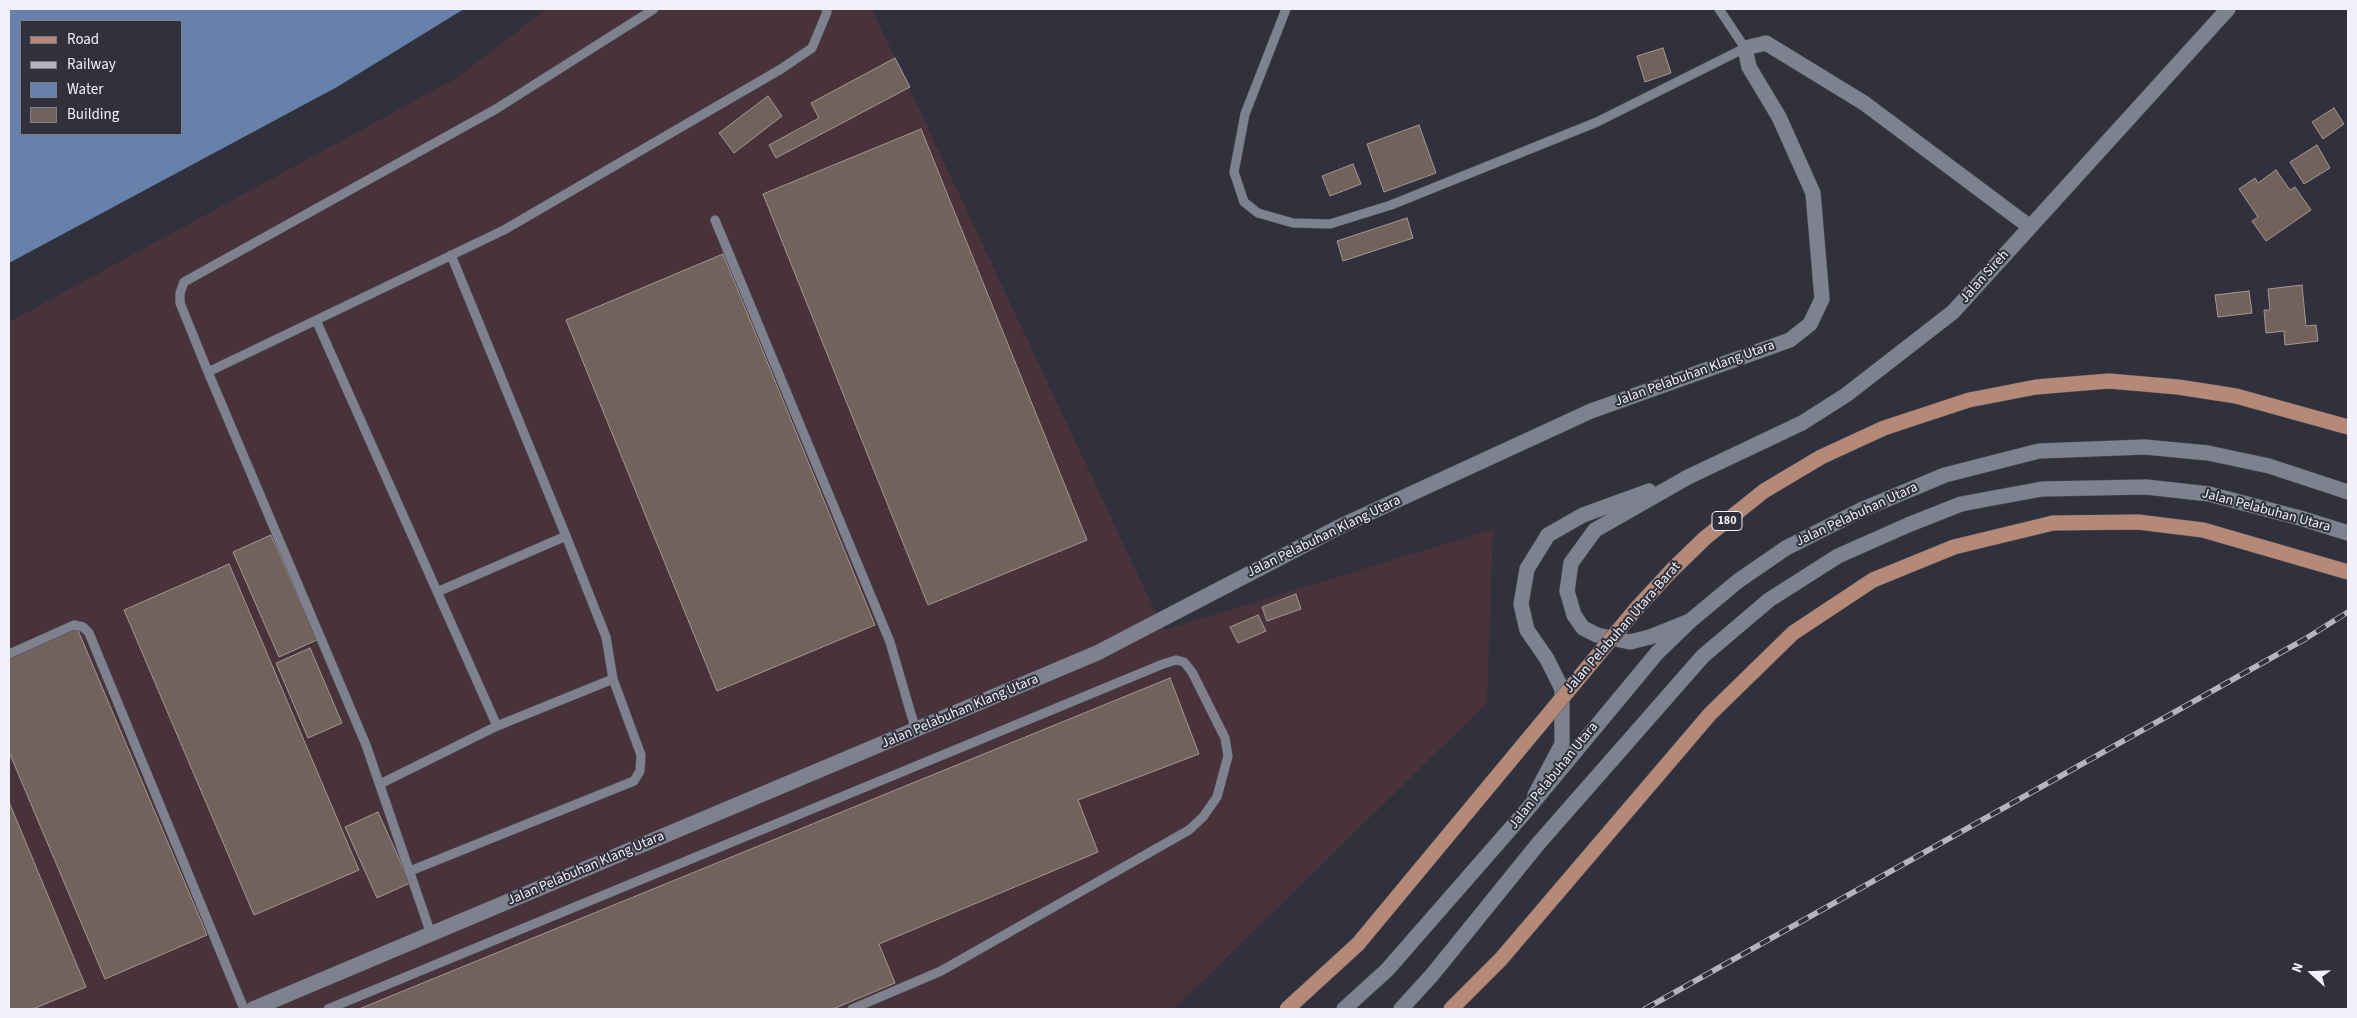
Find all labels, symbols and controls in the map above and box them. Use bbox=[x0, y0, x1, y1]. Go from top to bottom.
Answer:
legend bbox=[20, 20, 182, 135]
text: Road bbox=[67, 29, 99, 50]
text: Railway bbox=[67, 54, 116, 75]
text: Water bbox=[67, 79, 103, 100]
text: Building bbox=[67, 104, 119, 125]
street label: Jalan Sireh bbox=[1957, 247, 2013, 307]
street label: Jalan Pelabuhan Klang Utara bbox=[1613, 337, 1777, 411]
street label: Jalan Pelabuhan Utara bbox=[1793, 479, 1921, 551]
street label: Jalan Pelabuhan Utara bbox=[2200, 486, 2332, 536]
street label: Jalan Pelabuhan Klang Utara bbox=[1244, 492, 1404, 582]
road number: 180 bbox=[1712, 512, 1742, 530]
street label: Jalan Pelabuhan Utara-Barat bbox=[1561, 559, 1685, 697]
street label: Jalan Pelabuhan Klang Utara bbox=[879, 671, 1041, 753]
street label: Jalan Pelabuhan Utara bbox=[1506, 719, 1602, 833]
street label: Jalan Pelabuhan Klang Utara bbox=[505, 828, 667, 910]
north arrow bbox=[2287, 948, 2337, 998]
text: N bbox=[2287, 960, 2309, 976]

